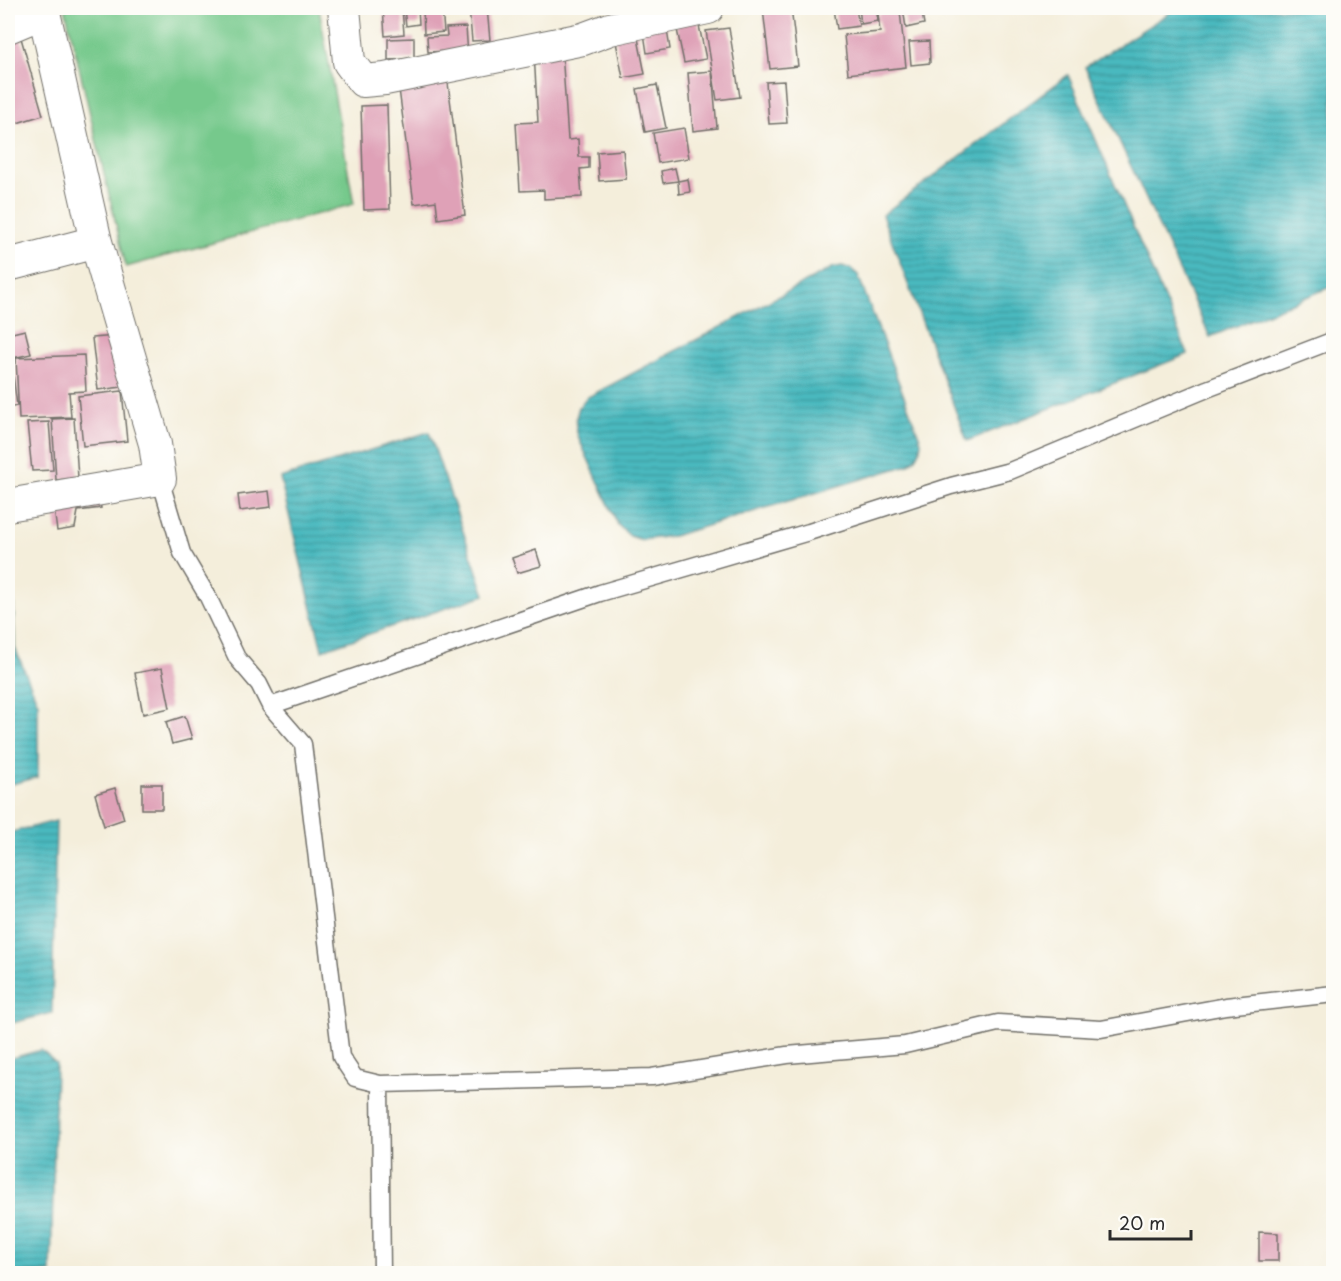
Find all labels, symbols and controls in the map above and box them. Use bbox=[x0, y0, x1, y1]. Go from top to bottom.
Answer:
scale bar bbox=[1110, 1203, 1191, 1241]
text: 20 m bbox=[1119, 1209, 1165, 1236]

